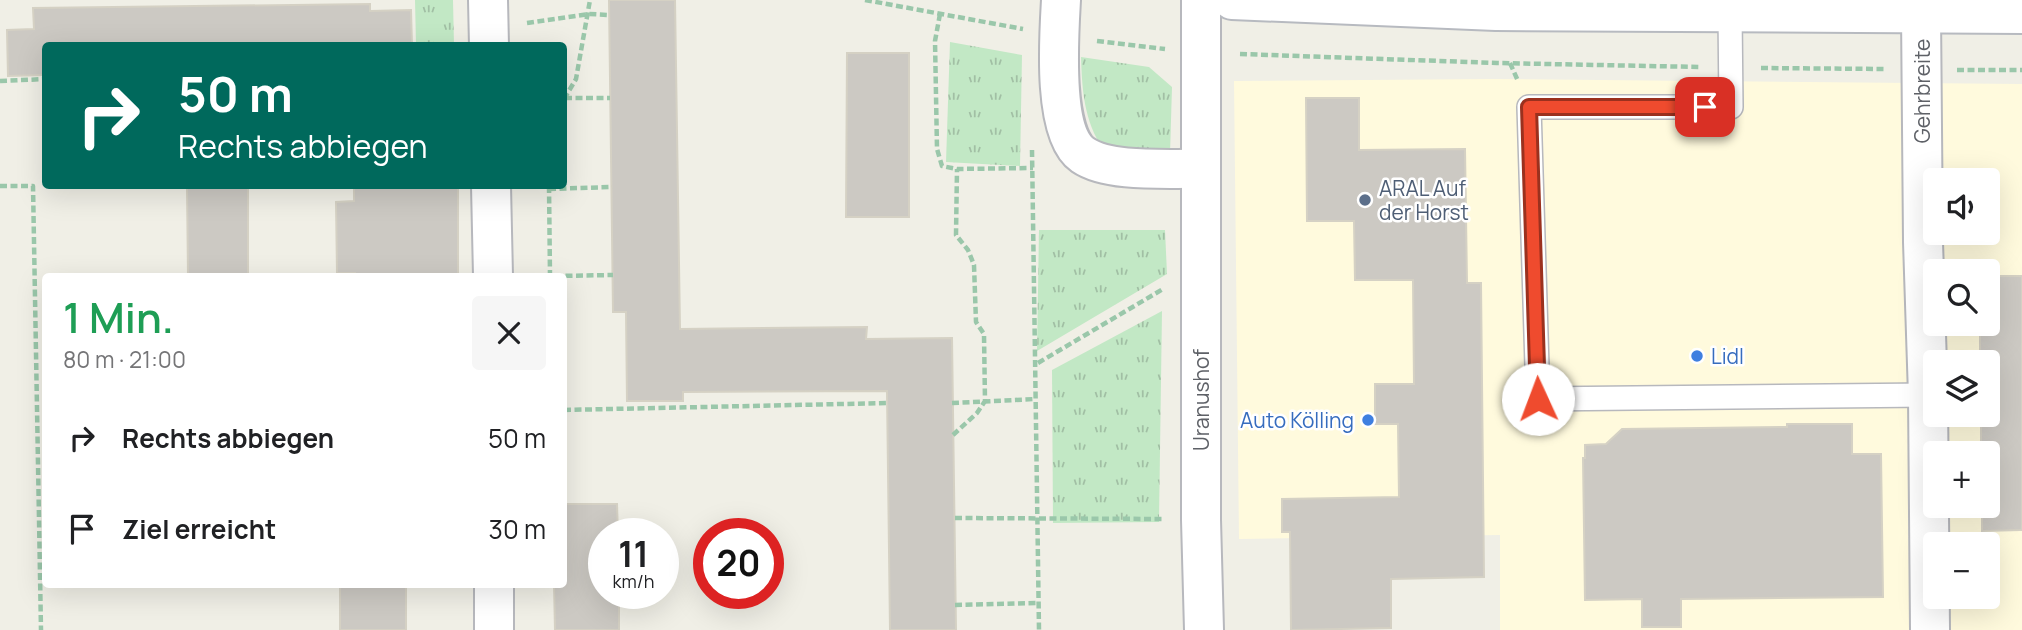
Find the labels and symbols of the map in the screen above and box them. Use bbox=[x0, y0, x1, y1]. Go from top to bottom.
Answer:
street label: Gehrbreite bbox=[1908, 39, 1936, 143]
pin bbox=[1675, 77, 1735, 137]
place label: ARAL Auf der Horst bbox=[1379, 174, 1469, 226]
marker: ARAL Auf der Horst bbox=[1357, 192, 1373, 208]
place label: Lidl bbox=[1711, 342, 1744, 370]
marker: Lidl bbox=[1689, 348, 1705, 364]
street label: Uranushof bbox=[1187, 349, 1215, 451]
position arrow bbox=[1501, 362, 1575, 436]
place label: Auto Kölling bbox=[1240, 406, 1354, 434]
marker: Auto Kölling bbox=[1360, 412, 1376, 428]
speed limit sign: 20 bbox=[693, 518, 784, 609]

